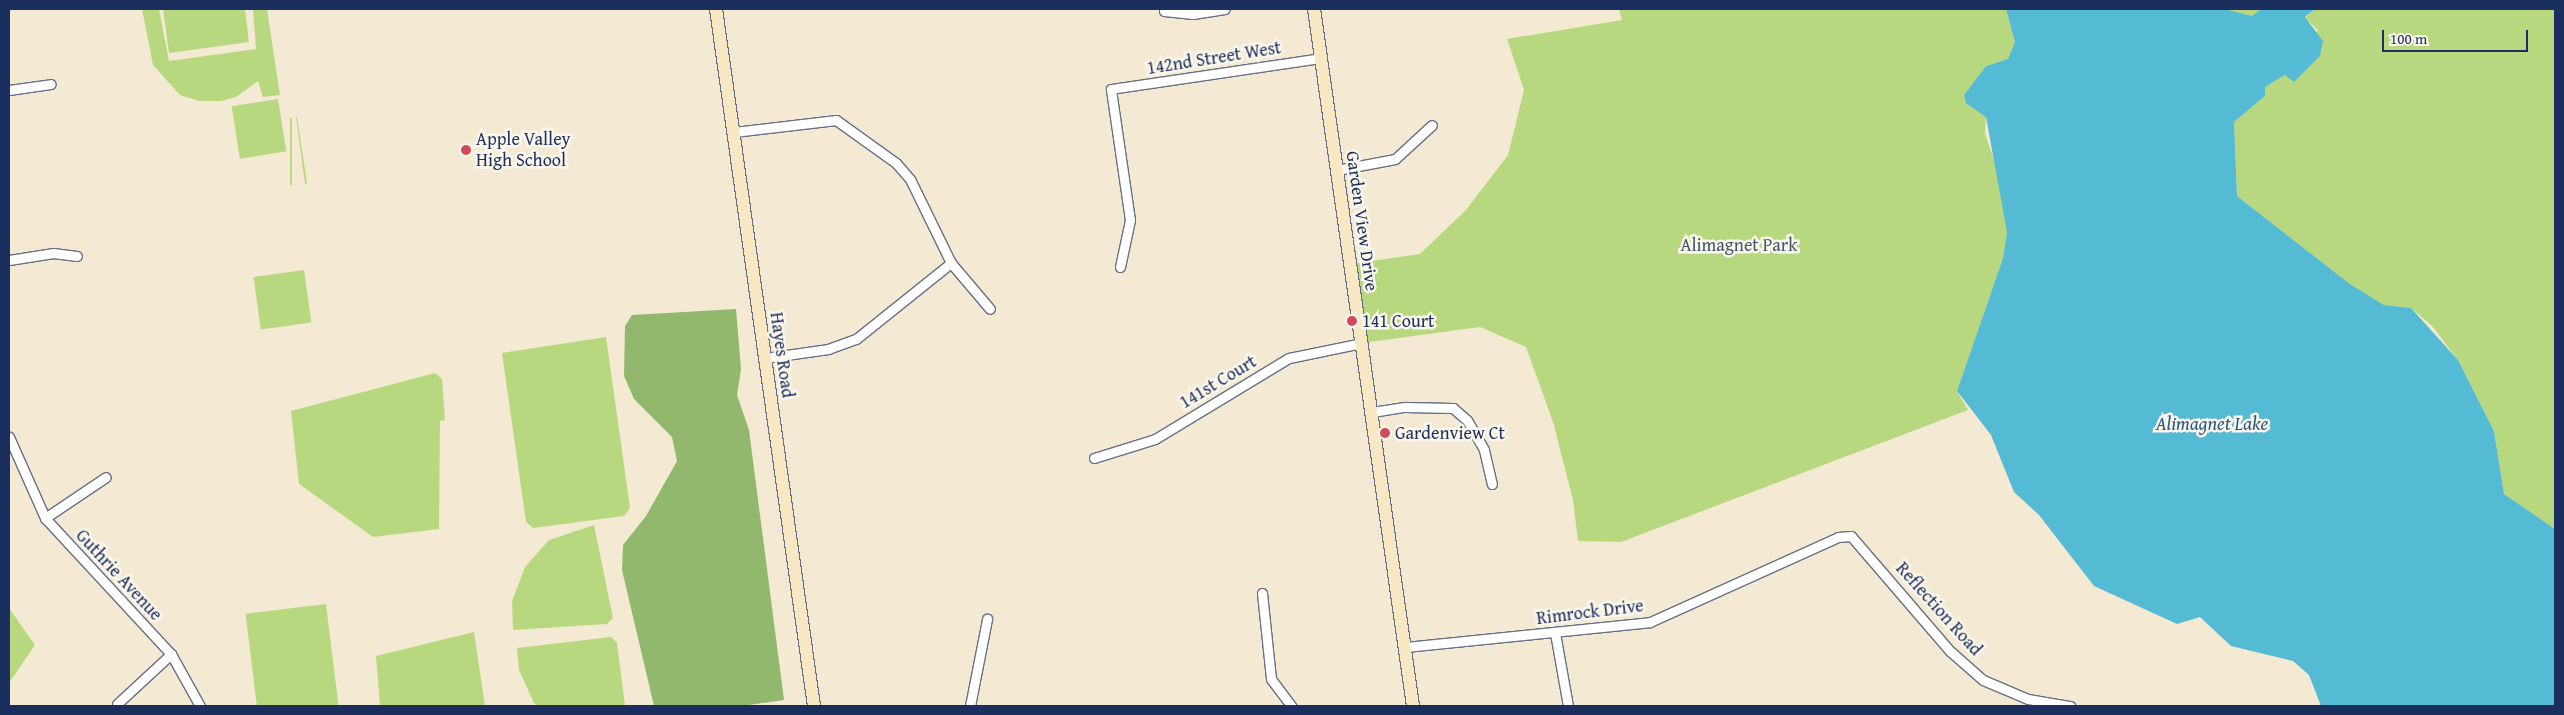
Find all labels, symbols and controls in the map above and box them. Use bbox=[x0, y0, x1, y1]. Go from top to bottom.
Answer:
scale bar bbox=[2384, 20, 2530, 52]
text: 100 m bbox=[2390, 28, 2427, 49]
street label: 142nd Street West bbox=[1145, 37, 1283, 79]
place label: Apple Valley High School bbox=[476, 129, 571, 172]
marker: Apple Valley High School bbox=[460, 144, 472, 156]
street label: Garden View Drive bbox=[1342, 150, 1382, 292]
park label: Alimagnet Park bbox=[1681, 234, 1797, 256]
place label: 141 Court bbox=[1362, 310, 1434, 332]
street label: Hayes Road bbox=[765, 311, 799, 399]
marker: 141 Court bbox=[1346, 315, 1358, 327]
street label: 141st Court bbox=[1176, 351, 1260, 413]
water label: Alimagnet Lake bbox=[2156, 413, 2268, 435]
place label: Gardenview Ct bbox=[1395, 422, 1505, 444]
marker: Gardenview Ct bbox=[1379, 427, 1391, 439]
street label: Guthrie Avenue bbox=[71, 525, 167, 625]
street label: Reflection Road bbox=[1891, 558, 1987, 660]
street label: Rimrock Drive bbox=[1535, 595, 1645, 629]

